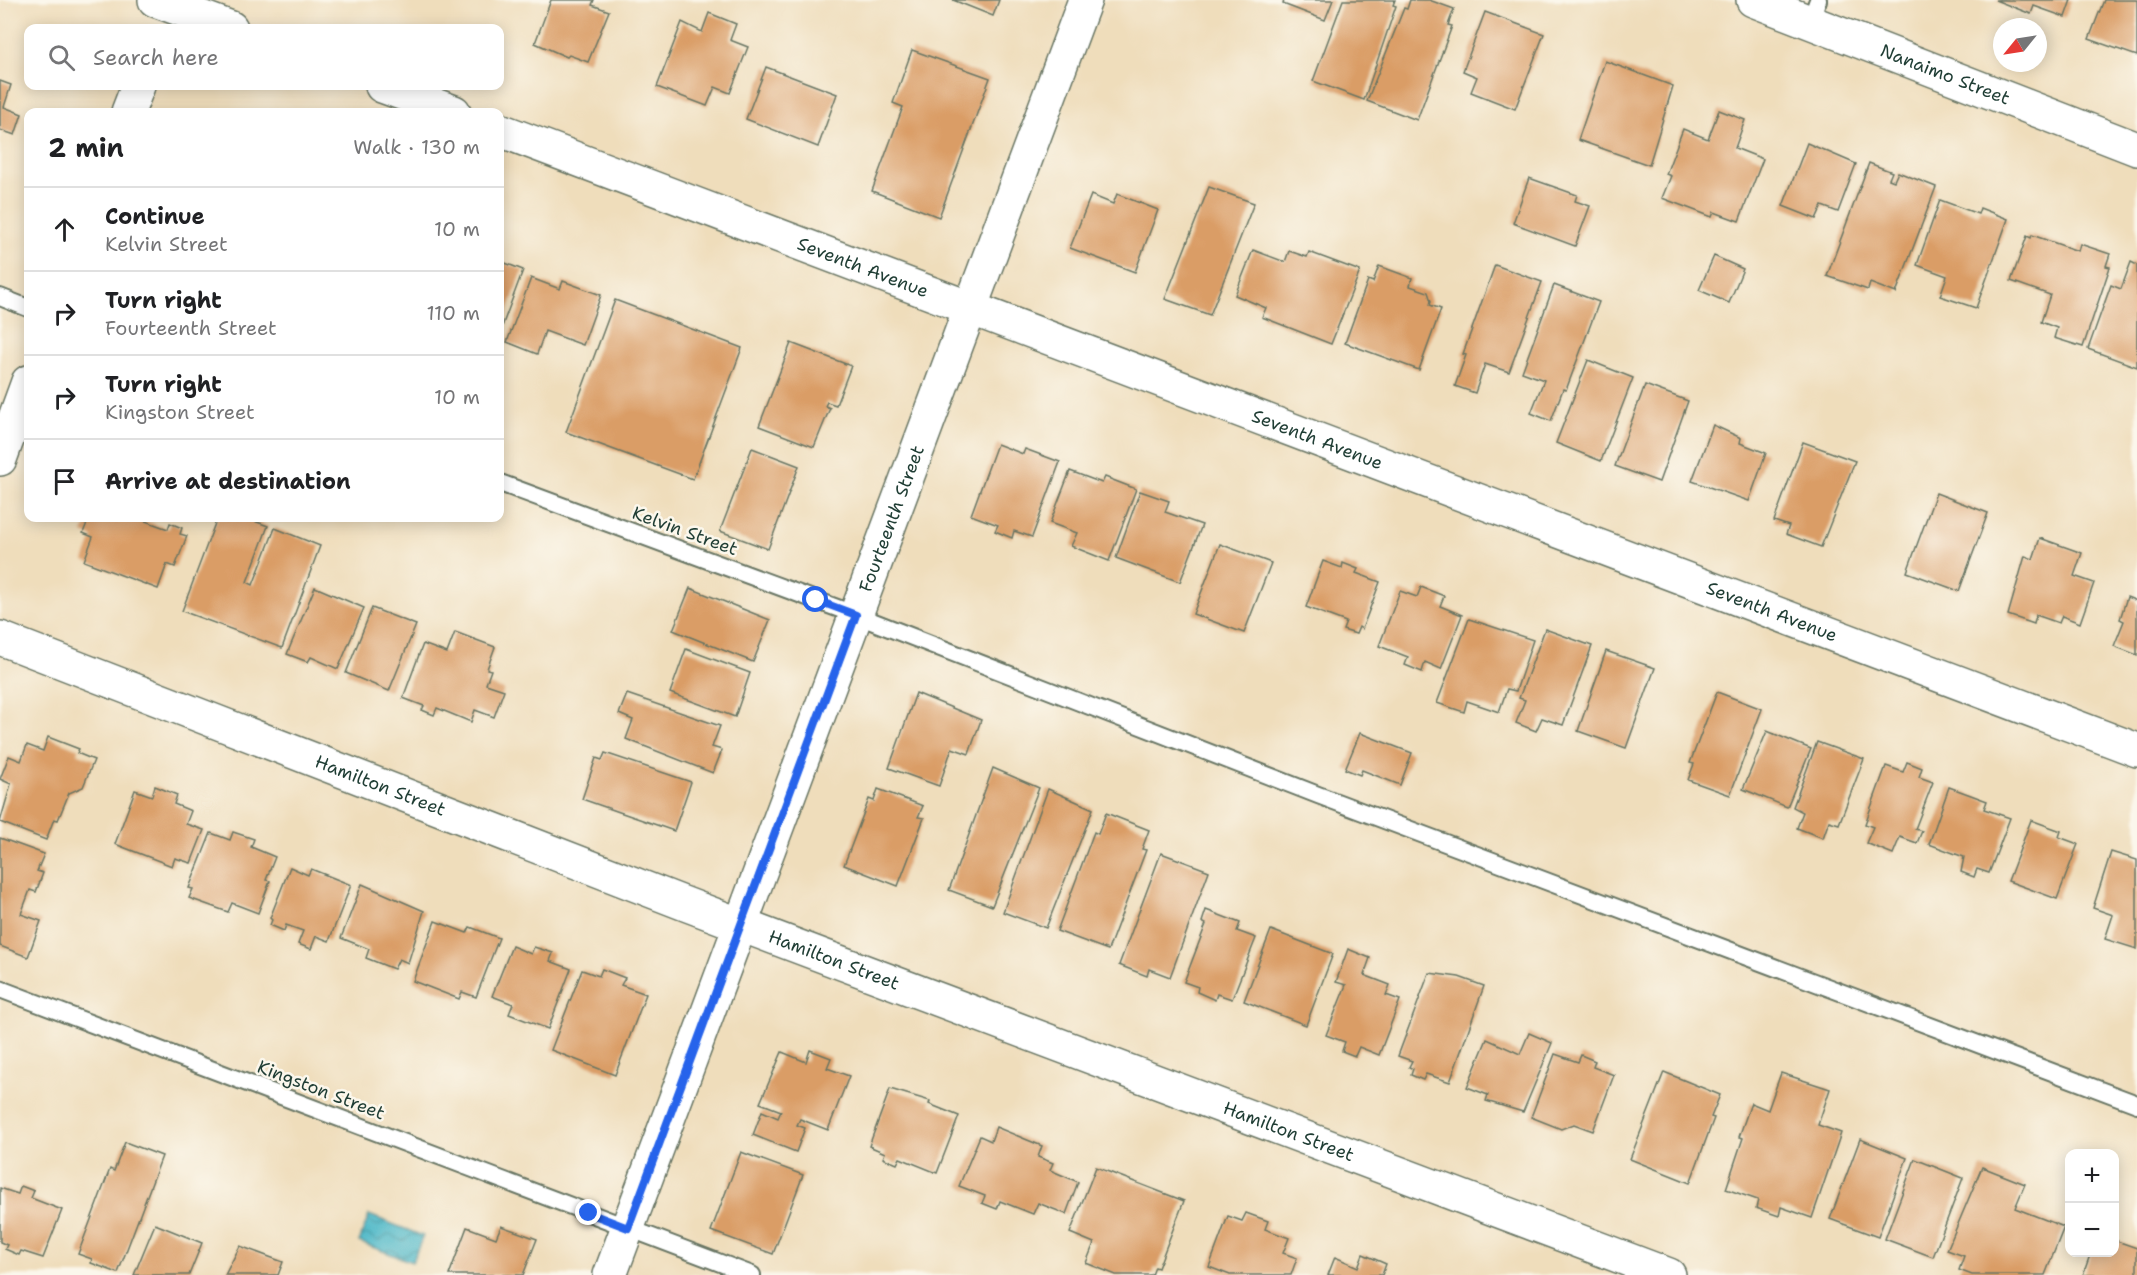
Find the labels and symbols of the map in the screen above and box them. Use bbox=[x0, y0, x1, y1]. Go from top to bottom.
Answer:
north arrow bbox=[1993, 18, 2047, 72]
street label: Nanaimo Street bbox=[1877, 39, 2013, 111]
street label: Seventh Avenue bbox=[794, 232, 932, 303]
street label: Seventh Avenue bbox=[1248, 404, 1386, 475]
street label: Fourteenth Street bbox=[853, 442, 930, 595]
street label: Kelvin Street bbox=[629, 501, 741, 561]
street label: Seventh Avenue bbox=[1703, 576, 1841, 647]
route start bbox=[802, 586, 828, 612]
street label: Hamilton Street bbox=[312, 749, 449, 822]
street label: Hamilton Street bbox=[765, 924, 903, 996]
street label: Kingston Street bbox=[254, 1055, 388, 1125]
street label: Hamilton Street bbox=[1220, 1096, 1358, 1167]
route end bbox=[575, 1199, 601, 1225]

